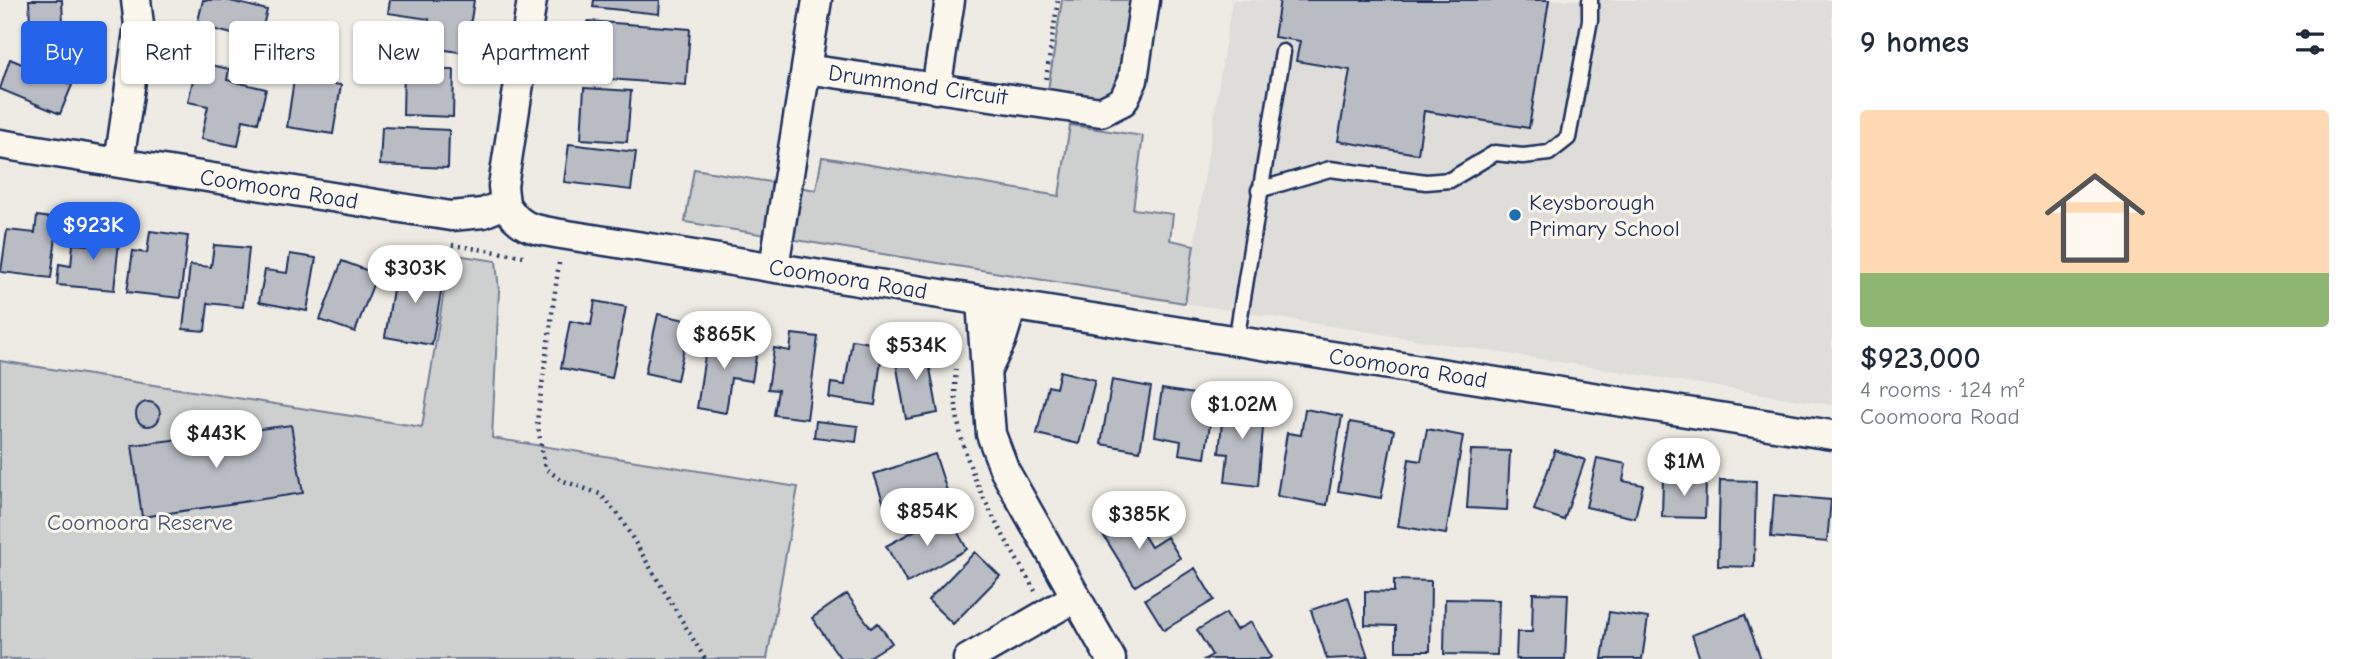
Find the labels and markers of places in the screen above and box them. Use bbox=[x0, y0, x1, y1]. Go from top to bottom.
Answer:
place label: Keysborough Primary School bbox=[1529, 189, 1680, 242]
pin: $923K bbox=[44, 202, 142, 262]
marker: Keysborough Primary School bbox=[1507, 207, 1523, 223]
pin: $303K bbox=[366, 246, 464, 305]
pin: $865K bbox=[675, 312, 773, 371]
pin: $534K bbox=[867, 322, 965, 382]
pin: $1.02M bbox=[1185, 382, 1299, 441]
pin: $443K bbox=[167, 410, 265, 470]
pin: $1M bbox=[1650, 438, 1718, 498]
pin: $854K bbox=[878, 489, 976, 548]
pin: $385K bbox=[1090, 491, 1188, 551]

